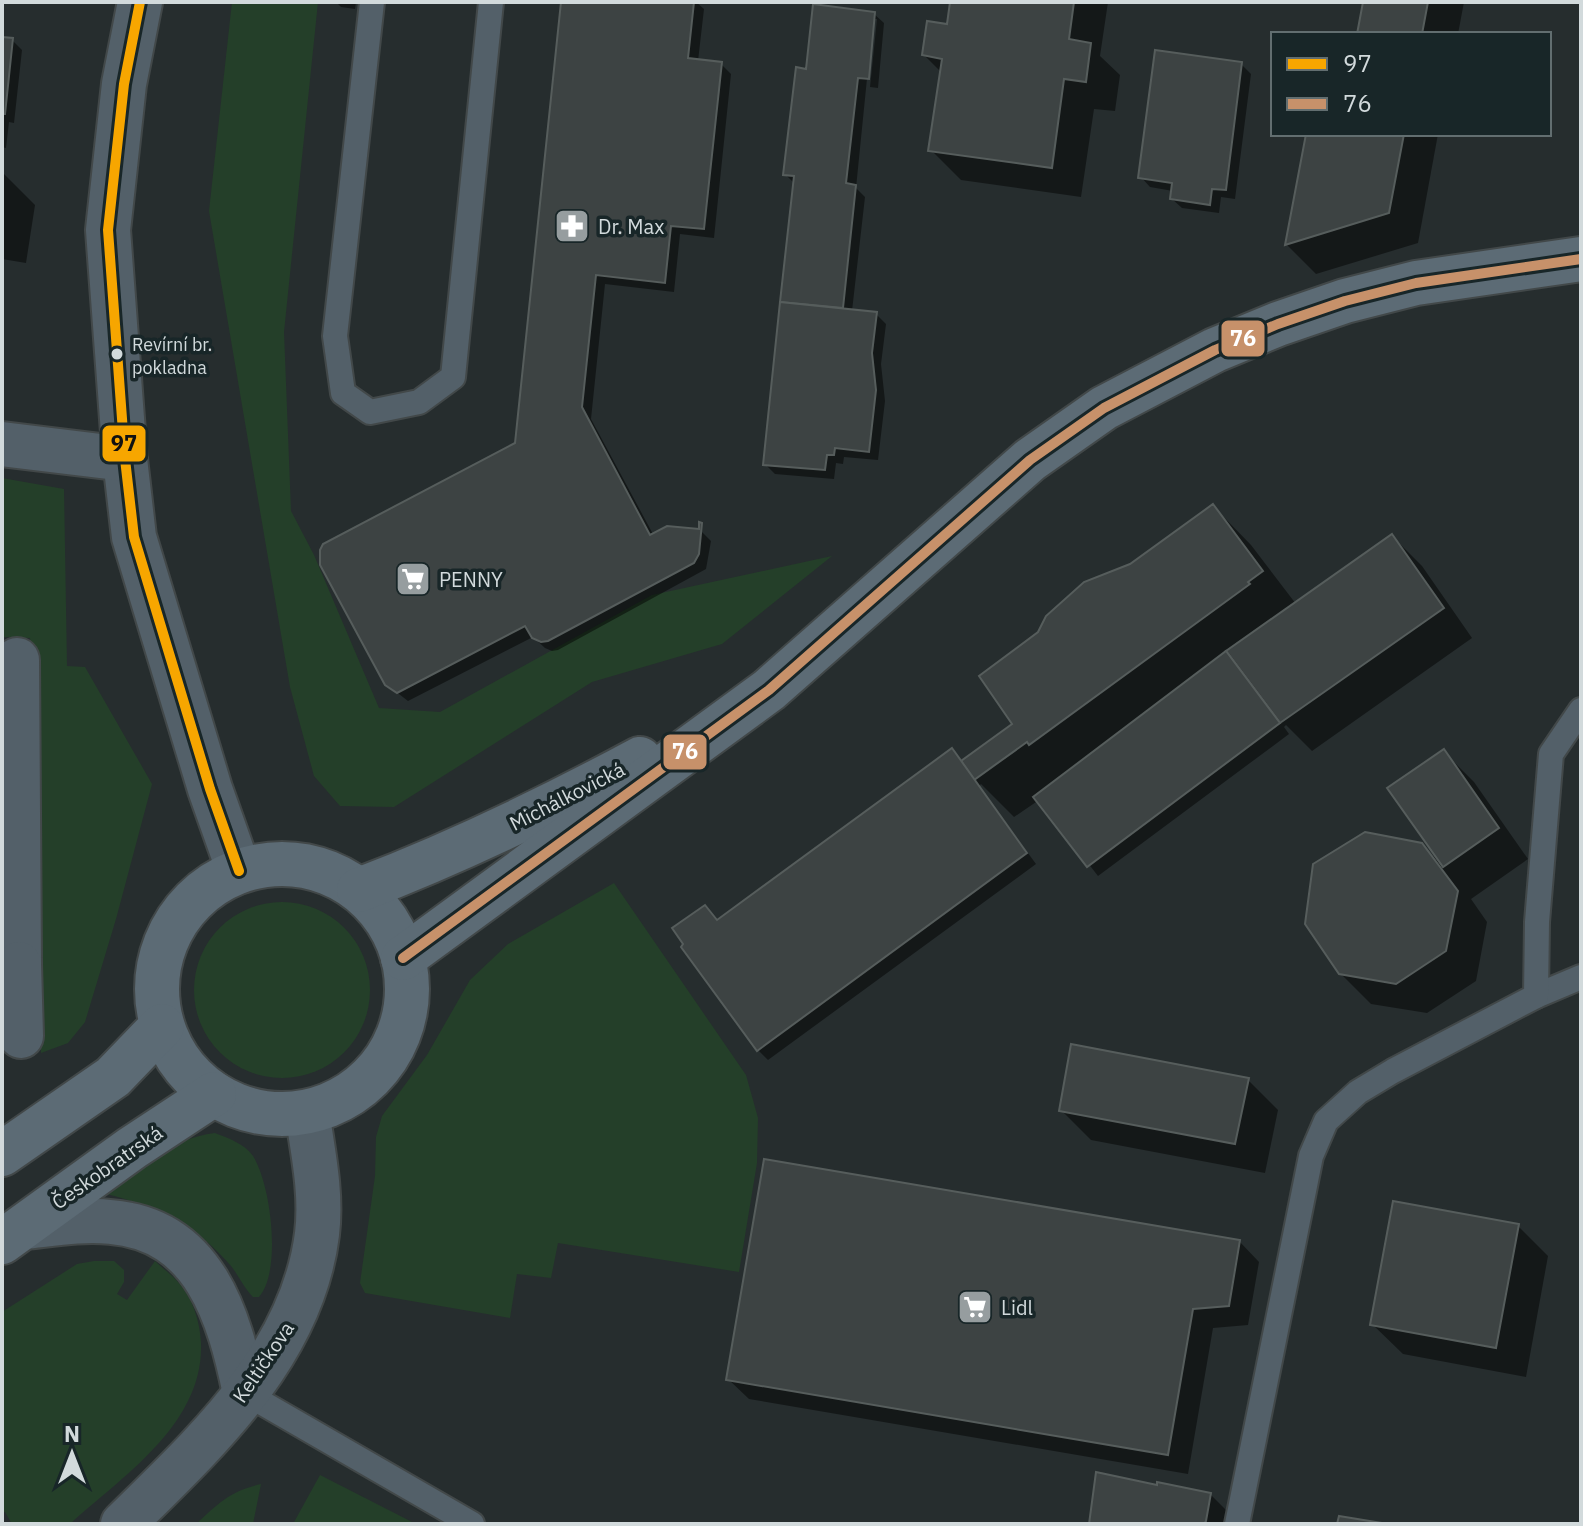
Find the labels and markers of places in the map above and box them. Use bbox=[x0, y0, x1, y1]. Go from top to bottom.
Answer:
pharmacy icon: Dr. Max bbox=[553, 207, 591, 245]
place label: Dr. Max bbox=[598, 213, 664, 240]
place label: Revírní br. pokladna bbox=[132, 333, 212, 379]
marker: Revírní br. pokladna bbox=[109, 346, 125, 362]
supermarket icon: PENNY bbox=[394, 560, 432, 598]
place label: PENNY bbox=[439, 566, 503, 593]
supermarket icon: Lidl bbox=[956, 1288, 994, 1326]
place label: Lidl bbox=[1001, 1294, 1033, 1321]

